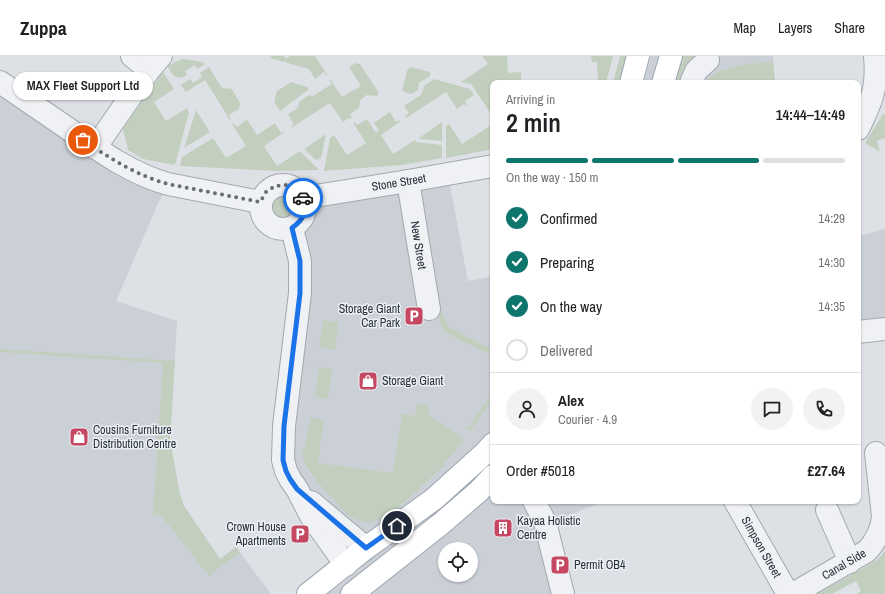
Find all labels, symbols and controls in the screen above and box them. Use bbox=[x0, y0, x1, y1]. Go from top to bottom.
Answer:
text: Zuppa bbox=[20, 15, 67, 41]
text: Map bbox=[734, 19, 756, 37]
text: Layers bbox=[778, 19, 812, 37]
text: Share bbox=[834, 19, 865, 37]
callout: MAX Fleet Support Ltd bbox=[13, 72, 153, 100]
text: MAX Fleet Support Ltd bbox=[27, 77, 139, 94]
text: Arriving in bbox=[506, 91, 555, 108]
text: 14:44–14:49 bbox=[776, 104, 845, 125]
text: 2 min bbox=[506, 105, 561, 140]
pin bbox=[66, 123, 100, 157]
icon: bag bbox=[72, 129, 94, 151]
text: On the way · 150 m bbox=[506, 169, 598, 186]
street label: Stone Street bbox=[370, 170, 427, 195]
courier bbox=[283, 178, 323, 218]
icon: car bbox=[292, 187, 314, 209]
icon: check bbox=[506, 207, 528, 229]
text: Confirmed bbox=[540, 208, 597, 229]
text: 14:29 bbox=[818, 210, 845, 227]
street label: New Street bbox=[407, 220, 430, 271]
icon: check bbox=[506, 251, 528, 273]
text: Preparing bbox=[540, 252, 594, 273]
text: 14:30 bbox=[818, 254, 845, 271]
icon: check bbox=[506, 295, 528, 317]
text: On the way bbox=[540, 296, 602, 317]
text: 14:35 bbox=[818, 298, 845, 315]
place label: Storage Giant Car Park bbox=[339, 301, 400, 331]
parking icon: Storage Giant Car Park bbox=[403, 305, 425, 327]
text: Delivered bbox=[540, 340, 593, 361]
shop icon: Storage Giant bbox=[357, 370, 379, 392]
place label: Storage Giant bbox=[382, 373, 444, 389]
button: person bbox=[506, 388, 548, 430]
button: chat bbox=[751, 388, 793, 430]
button: phone bbox=[803, 388, 845, 430]
text: Alex bbox=[558, 390, 584, 411]
text: Courier · 4.9 bbox=[558, 411, 617, 428]
place label: Cousins Furniture Distribution Centre bbox=[93, 422, 176, 452]
shop icon: Cousins Furniture Distribution Centre bbox=[68, 426, 90, 448]
text: Order #5018 bbox=[506, 460, 575, 481]
text: £27.64 bbox=[807, 460, 845, 481]
pin bbox=[380, 509, 414, 543]
place label: Kayaa Holistic Centre bbox=[517, 513, 581, 543]
street label: Simpson Street bbox=[737, 514, 785, 581]
icon: home bbox=[386, 515, 408, 537]
building icon: Kayaa Holistic Centre bbox=[492, 517, 514, 539]
place label: Crown House Apartments bbox=[226, 519, 286, 549]
parking icon: Crown House Apartments bbox=[289, 523, 311, 545]
map controls bbox=[438, 542, 478, 582]
button: locate bbox=[438, 542, 478, 582]
street label: Canal Side bbox=[819, 545, 869, 584]
parking icon: Permit OB4 bbox=[549, 554, 571, 576]
place label: Permit OB4 bbox=[574, 557, 626, 573]

